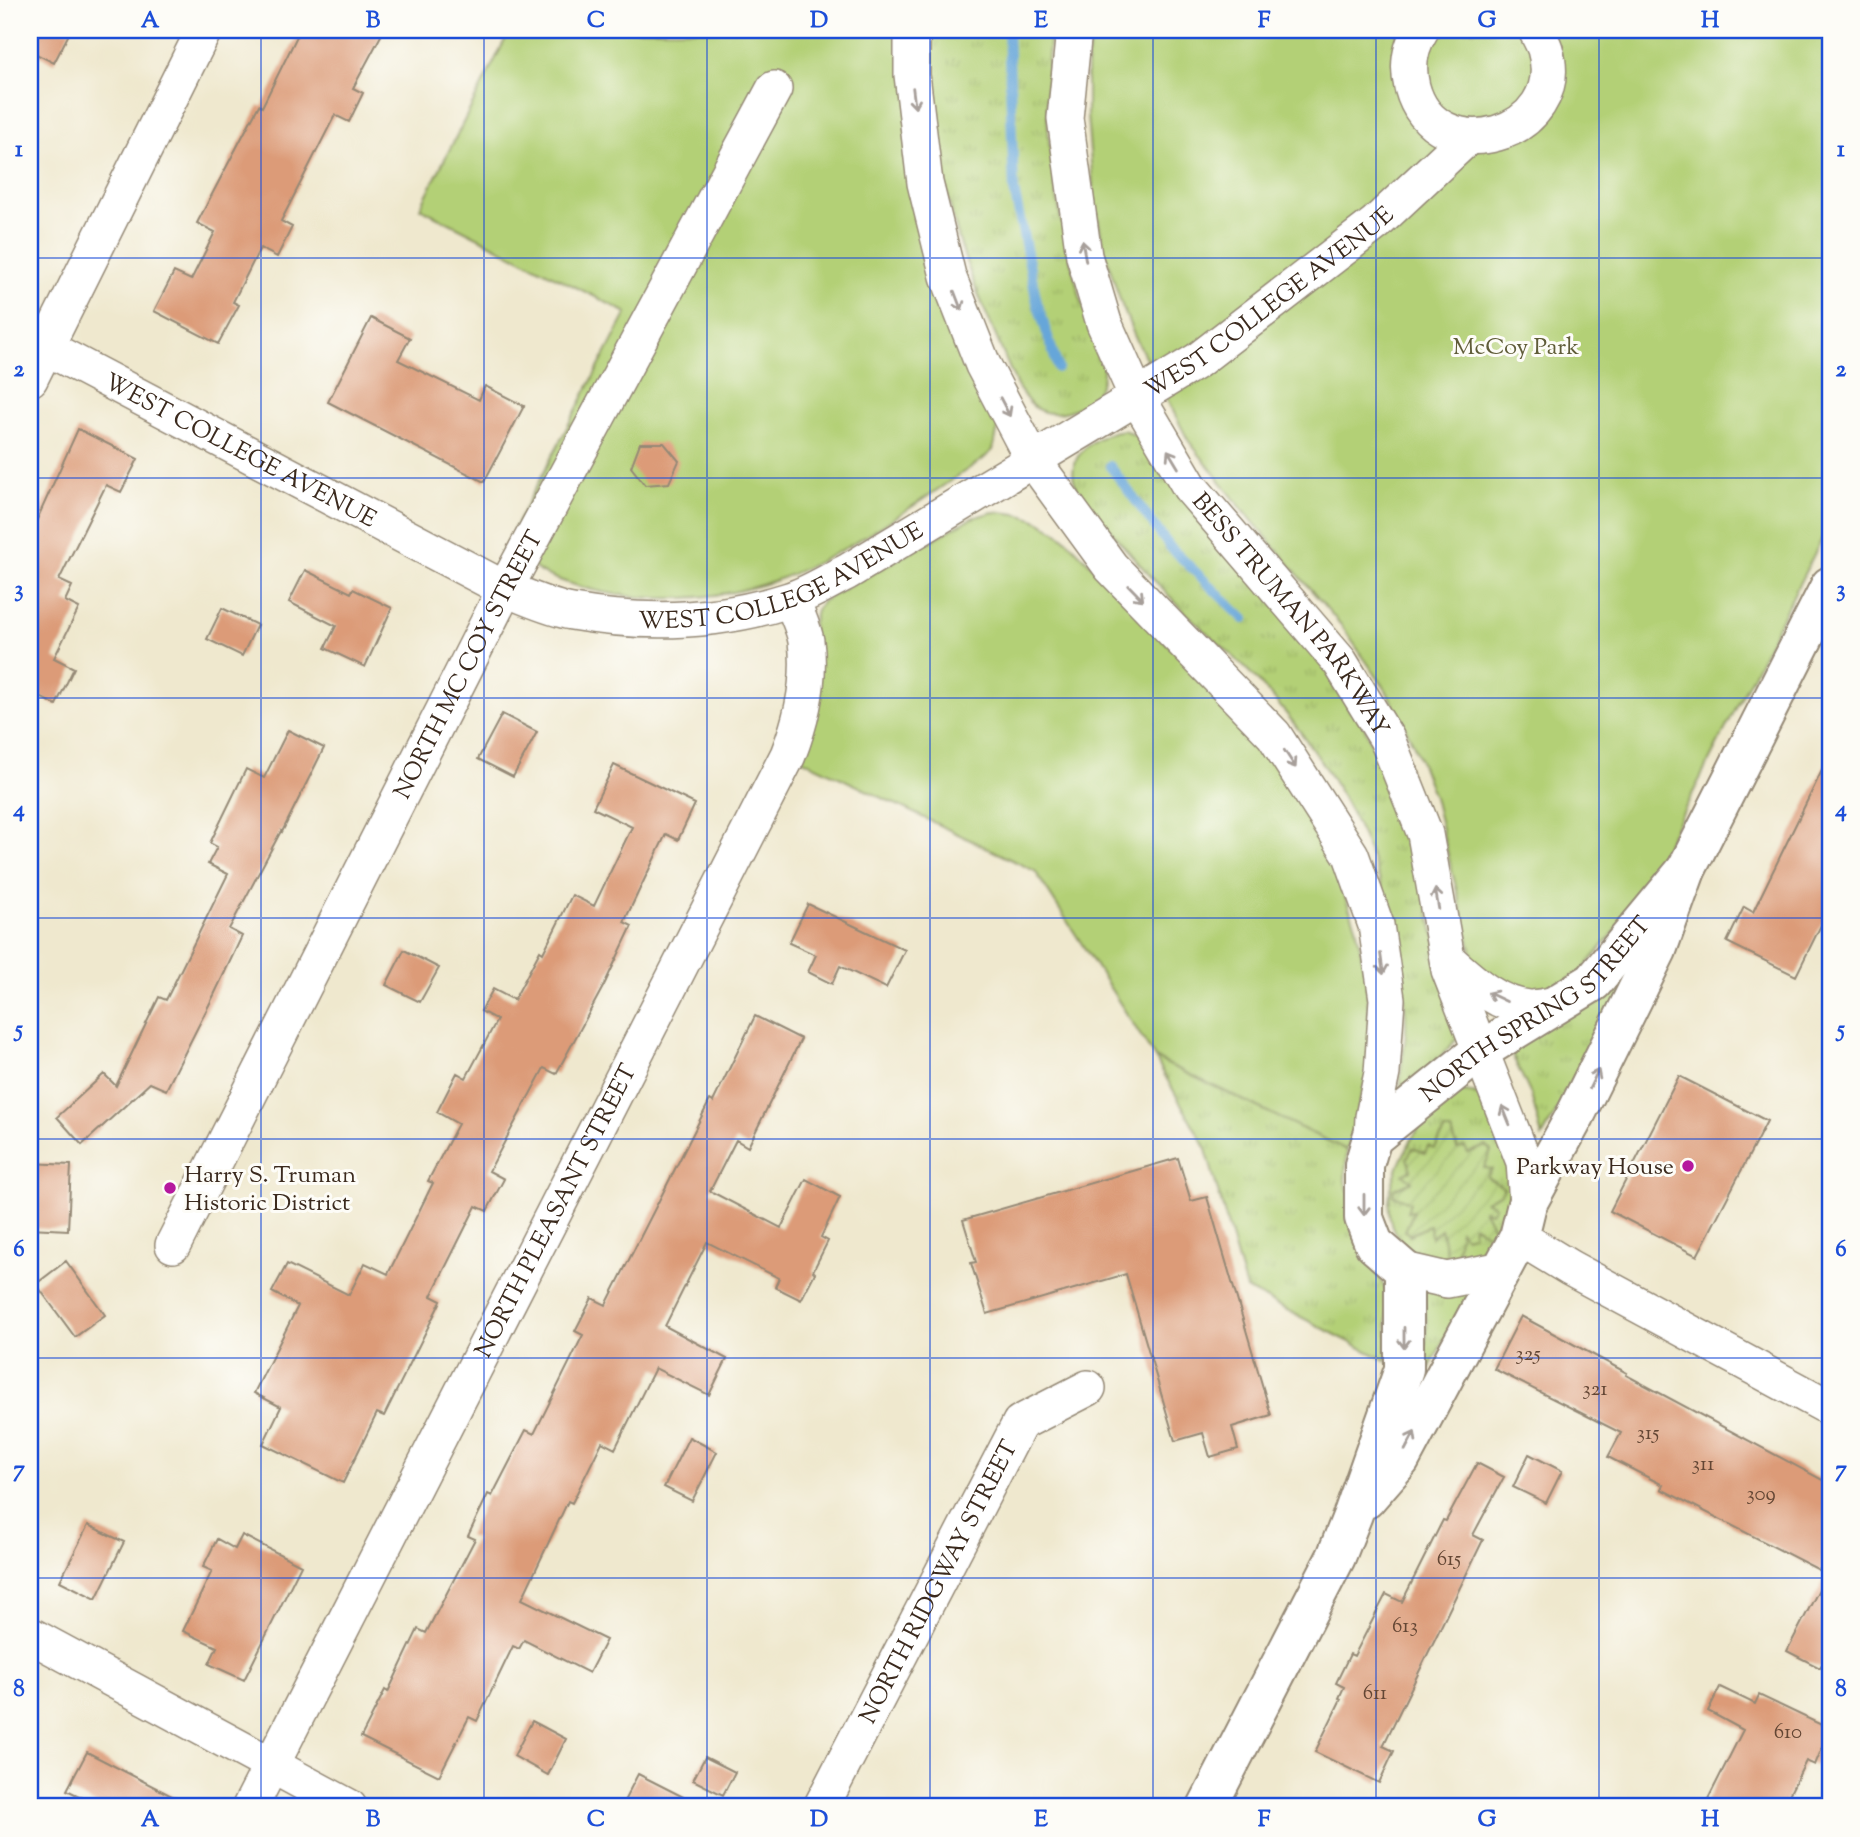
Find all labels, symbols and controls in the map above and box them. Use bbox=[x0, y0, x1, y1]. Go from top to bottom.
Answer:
text: A bbox=[141, 5, 160, 38]
text: B bbox=[366, 5, 381, 38]
text: C bbox=[587, 5, 605, 38]
text: D bbox=[810, 5, 828, 38]
text: E bbox=[1034, 5, 1048, 38]
text: F bbox=[1258, 5, 1271, 38]
text: G bbox=[1478, 5, 1497, 38]
text: H bbox=[1701, 5, 1720, 38]
one-way arrow bbox=[908, 86, 921, 109]
text: 1 bbox=[15, 134, 23, 167]
text: 1 bbox=[1837, 134, 1845, 167]
street label: WEST COLLEGE AVENUE bbox=[1139, 199, 1403, 408]
one-way arrow bbox=[1076, 240, 1090, 263]
one-way arrow bbox=[953, 290, 966, 312]
park label: McCoy Park bbox=[1453, 331, 1579, 365]
text: 2 bbox=[14, 354, 25, 387]
text: 2 bbox=[1836, 354, 1847, 387]
street label: WEST COLLEGE AVENUE bbox=[98, 366, 382, 538]
one-way arrow bbox=[998, 397, 1012, 417]
one-way arrow bbox=[1166, 449, 1180, 469]
street label: BESS TRUMAN PARKWAY bbox=[1183, 486, 1396, 743]
street label: WEST COLLEGE AVENUE bbox=[638, 515, 931, 639]
street label: NORTH MC COY STREET bbox=[386, 525, 552, 806]
text: 3 bbox=[14, 574, 24, 607]
text: 3 bbox=[1836, 574, 1846, 607]
one-way arrow bbox=[1127, 584, 1144, 601]
one-way arrow bbox=[1283, 749, 1297, 769]
text: 4 bbox=[12, 794, 25, 827]
text: 4 bbox=[1834, 794, 1847, 827]
one-way arrow bbox=[1429, 888, 1443, 911]
street label: NORTH SPRING STREET bbox=[1414, 910, 1660, 1112]
one-way arrow bbox=[1375, 952, 1388, 975]
one-way arrow bbox=[1487, 990, 1508, 1003]
text: 5 bbox=[13, 1014, 23, 1047]
text: 5 bbox=[1835, 1014, 1845, 1047]
street label: NORTH PLEASANT STREET bbox=[467, 1058, 646, 1364]
one-way arrow bbox=[1588, 1069, 1601, 1090]
one-way arrow bbox=[1498, 1104, 1511, 1126]
place label: Parkway House bbox=[1516, 1151, 1674, 1185]
marker: Parkway House bbox=[1680, 1158, 1696, 1174]
place label: Harry S. Truman Historic District bbox=[184, 1159, 356, 1221]
marker: Harry S. Truman Historic District bbox=[162, 1180, 178, 1196]
one-way arrow bbox=[1357, 1193, 1371, 1216]
text: 6 bbox=[13, 1234, 25, 1267]
text: 6 bbox=[1835, 1234, 1847, 1267]
one-way arrow bbox=[1397, 1327, 1411, 1350]
house number: 325 bbox=[1515, 1340, 1541, 1370]
house number: 321 bbox=[1582, 1375, 1608, 1405]
house number: 315 bbox=[1637, 1419, 1659, 1449]
one-way arrow bbox=[1404, 1432, 1418, 1452]
street label: NORTH RIDGWAY STREET bbox=[852, 1435, 1027, 1730]
house number: 311 bbox=[1692, 1450, 1714, 1480]
text: 7 bbox=[13, 1454, 25, 1487]
text: 7 bbox=[1835, 1454, 1847, 1487]
house number: 309 bbox=[1746, 1480, 1776, 1510]
house number: 615 bbox=[1437, 1545, 1461, 1575]
house number: 613 bbox=[1392, 1612, 1418, 1642]
text: 8 bbox=[13, 1674, 25, 1707]
text: 8 bbox=[1835, 1674, 1847, 1707]
house number: 611 bbox=[1363, 1679, 1387, 1709]
house number: 610 bbox=[1774, 1718, 1802, 1748]
text: A bbox=[141, 1804, 160, 1837]
text: B bbox=[366, 1804, 381, 1837]
text: C bbox=[587, 1804, 605, 1837]
text: D bbox=[810, 1804, 828, 1837]
text: E bbox=[1034, 1804, 1048, 1837]
text: F bbox=[1258, 1804, 1271, 1837]
text: G bbox=[1478, 1804, 1497, 1837]
text: H bbox=[1701, 1804, 1720, 1837]

